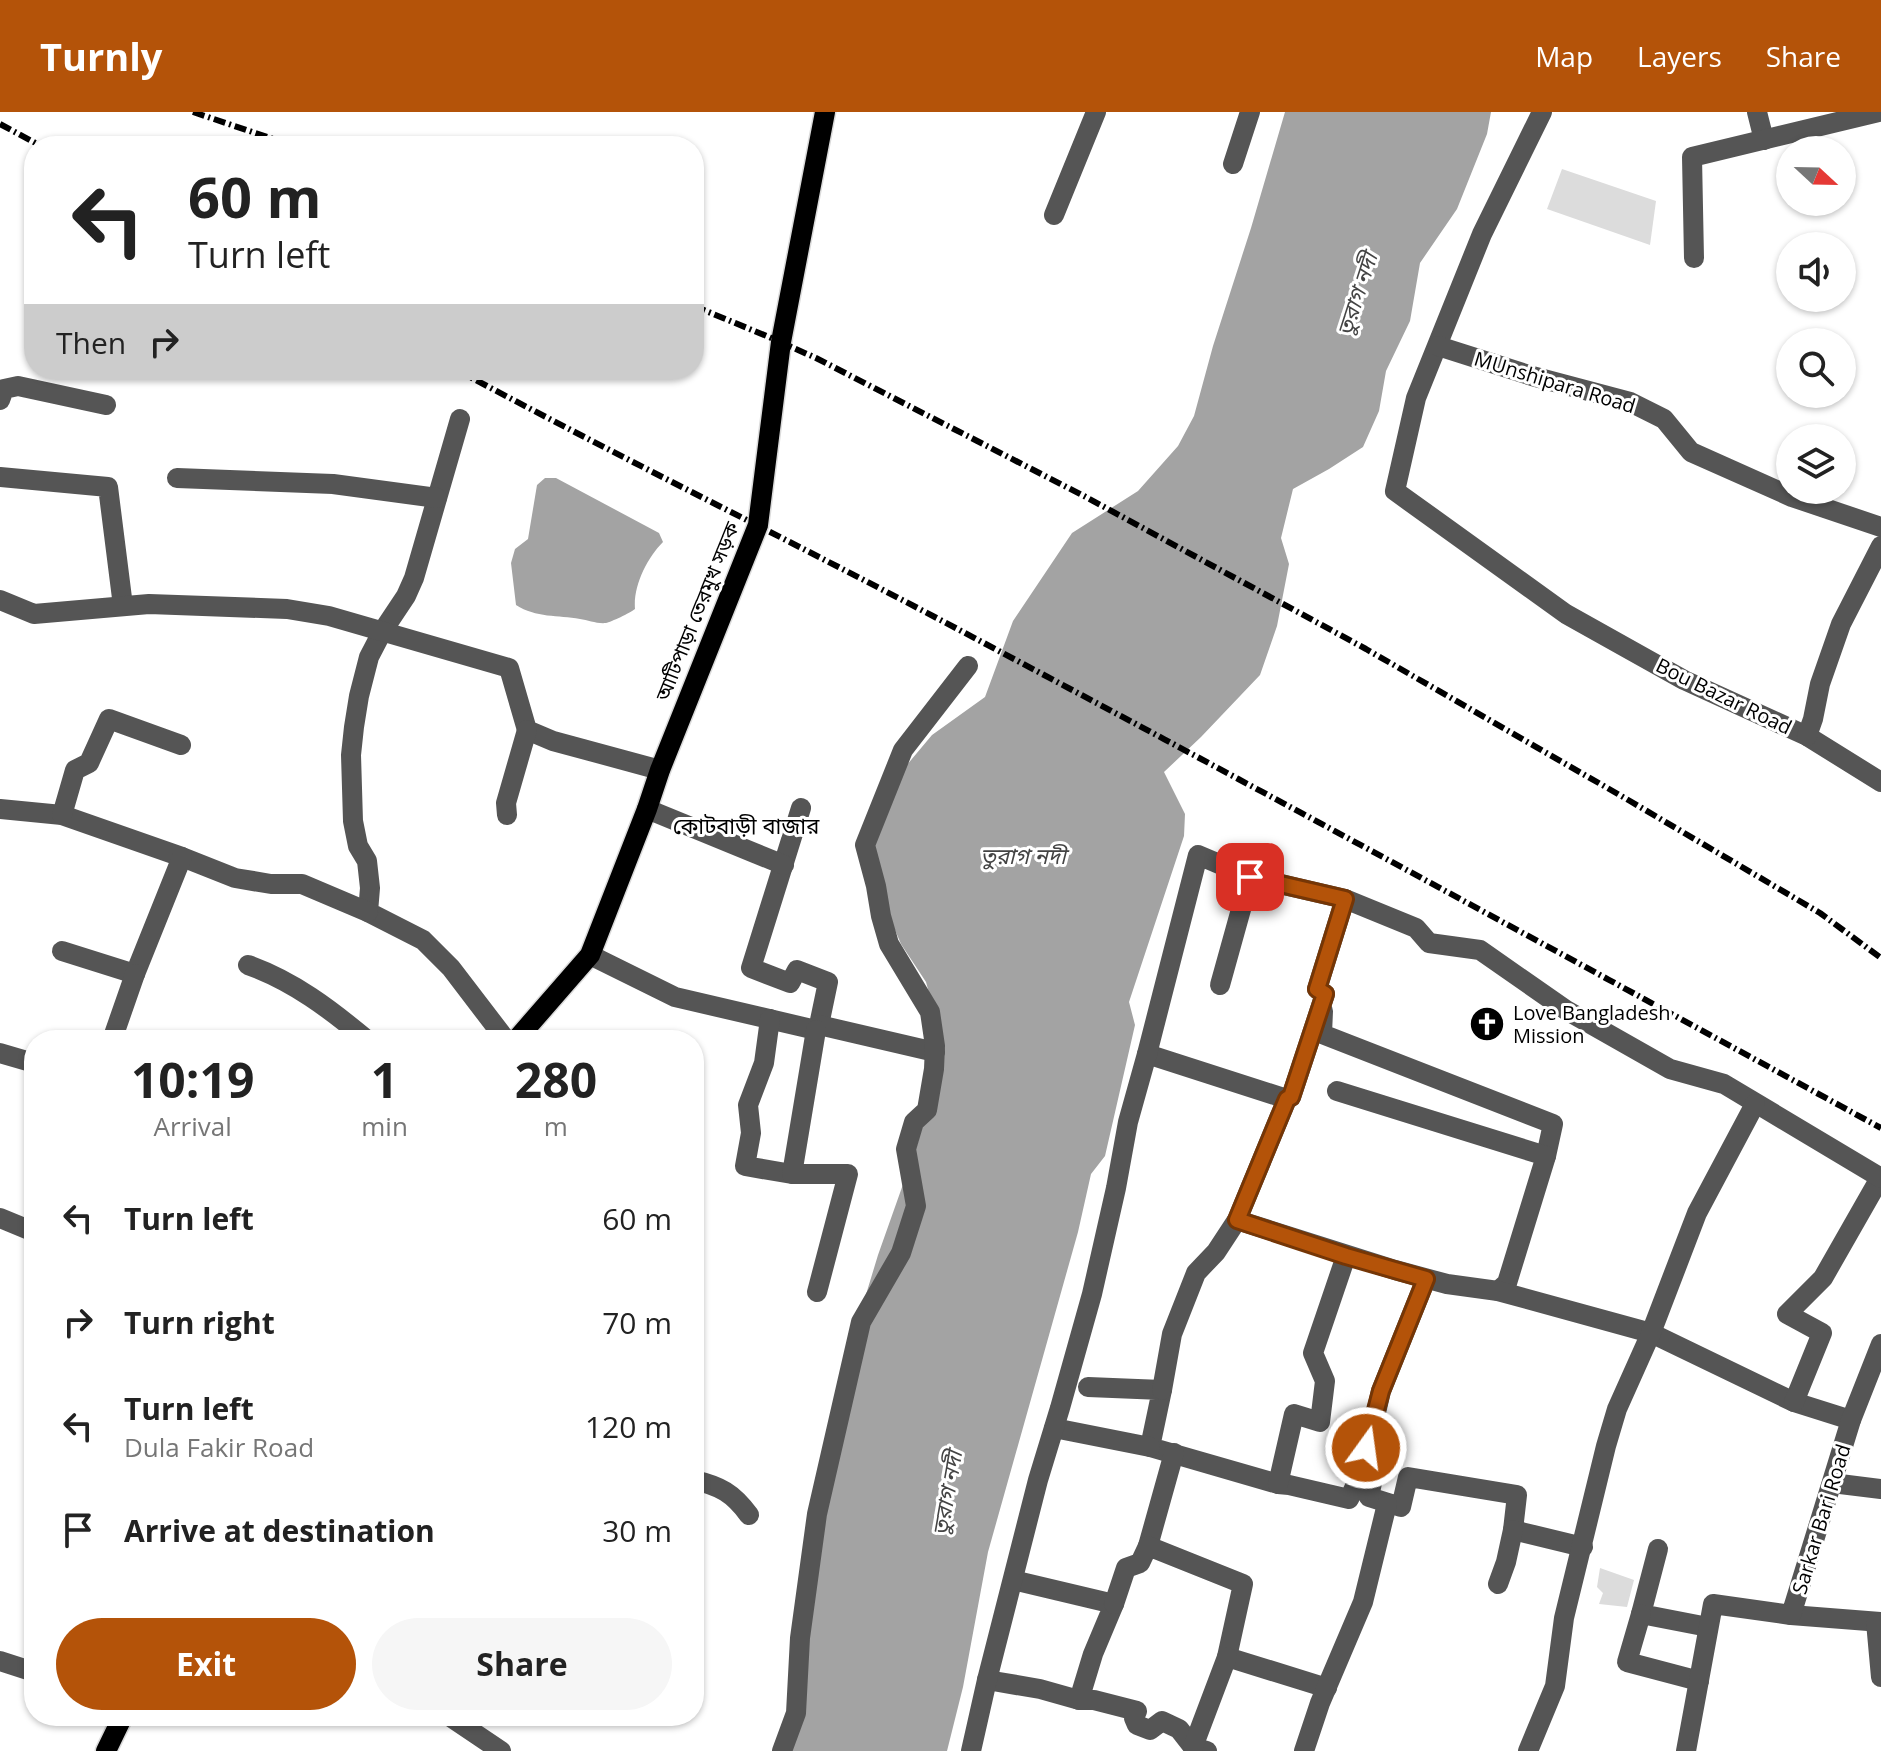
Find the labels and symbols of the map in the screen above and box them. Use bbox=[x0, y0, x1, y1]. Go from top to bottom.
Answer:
north arrow bbox=[1776, 136, 1856, 216]
water label: তুরাগ নদী bbox=[1328, 245, 1385, 339]
street label: MUnshipara Road bbox=[1471, 345, 1639, 419]
street label: আটিপাড়া তেরমুখ সড়ক bbox=[648, 517, 746, 705]
street label: Bou Bazar Road bbox=[1652, 651, 1796, 741]
district label: কোটবাড়ী বাজার bbox=[673, 810, 820, 840]
water label: তুরাগ নদী bbox=[980, 840, 1070, 870]
pin bbox=[1216, 843, 1284, 911]
place label: Love Bangladesh Mission bbox=[1513, 999, 1670, 1049]
church icon: Love Bangladesh Mission bbox=[1468, 1005, 1506, 1043]
position arrow bbox=[1324, 1406, 1408, 1490]
street label: Sarkar Bari Road bbox=[1785, 1441, 1857, 1597]
water label: তুরাগ নদী bbox=[924, 1444, 969, 1538]

